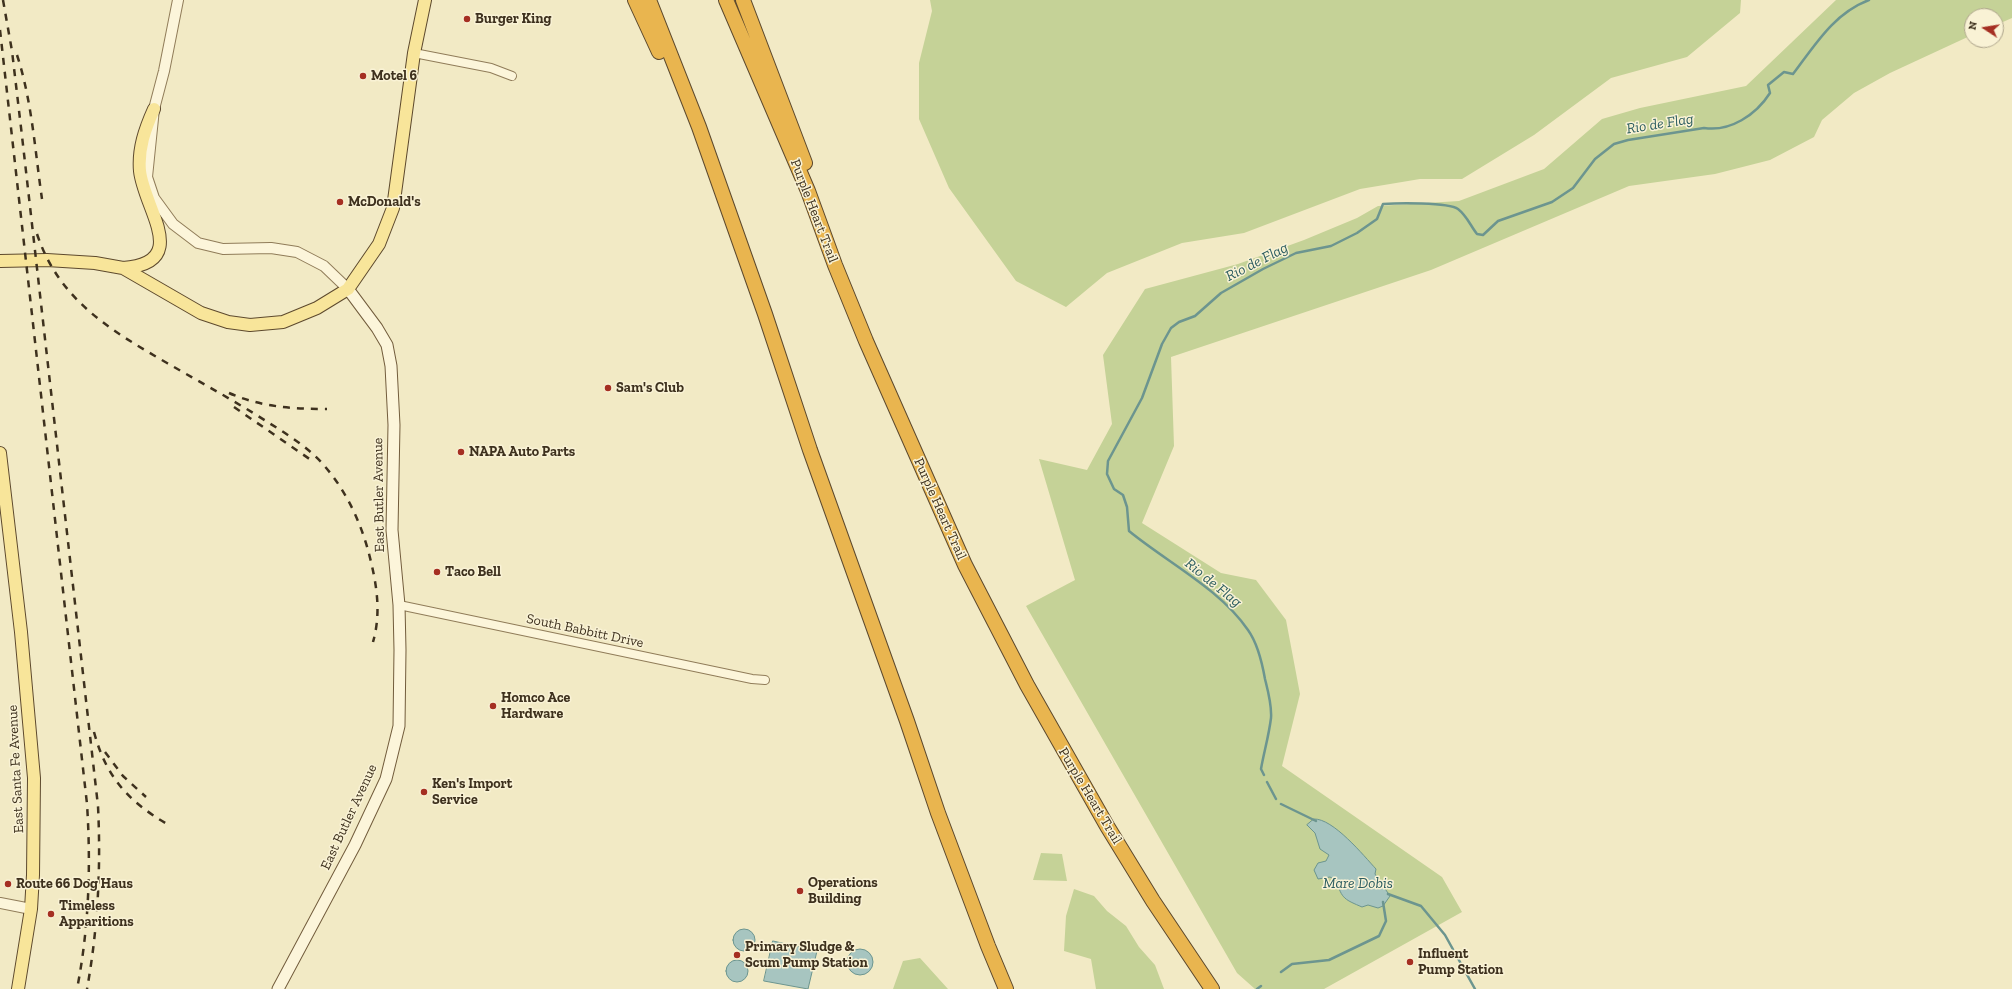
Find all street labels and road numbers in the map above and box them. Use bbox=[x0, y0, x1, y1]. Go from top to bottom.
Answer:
street label: Purple Heart Trail bbox=[787, 157, 841, 265]
street label: East Butler Avenue bbox=[370, 438, 388, 552]
street label: Purple Heart Trail bbox=[910, 456, 970, 562]
street label: South Babbitt Drive bbox=[525, 610, 645, 652]
street label: East Santa Fe Avenue bbox=[4, 704, 28, 834]
street label: Purple Heart Trail bbox=[1055, 745, 1125, 847]
street label: East Butler Avenue bbox=[317, 761, 381, 873]

